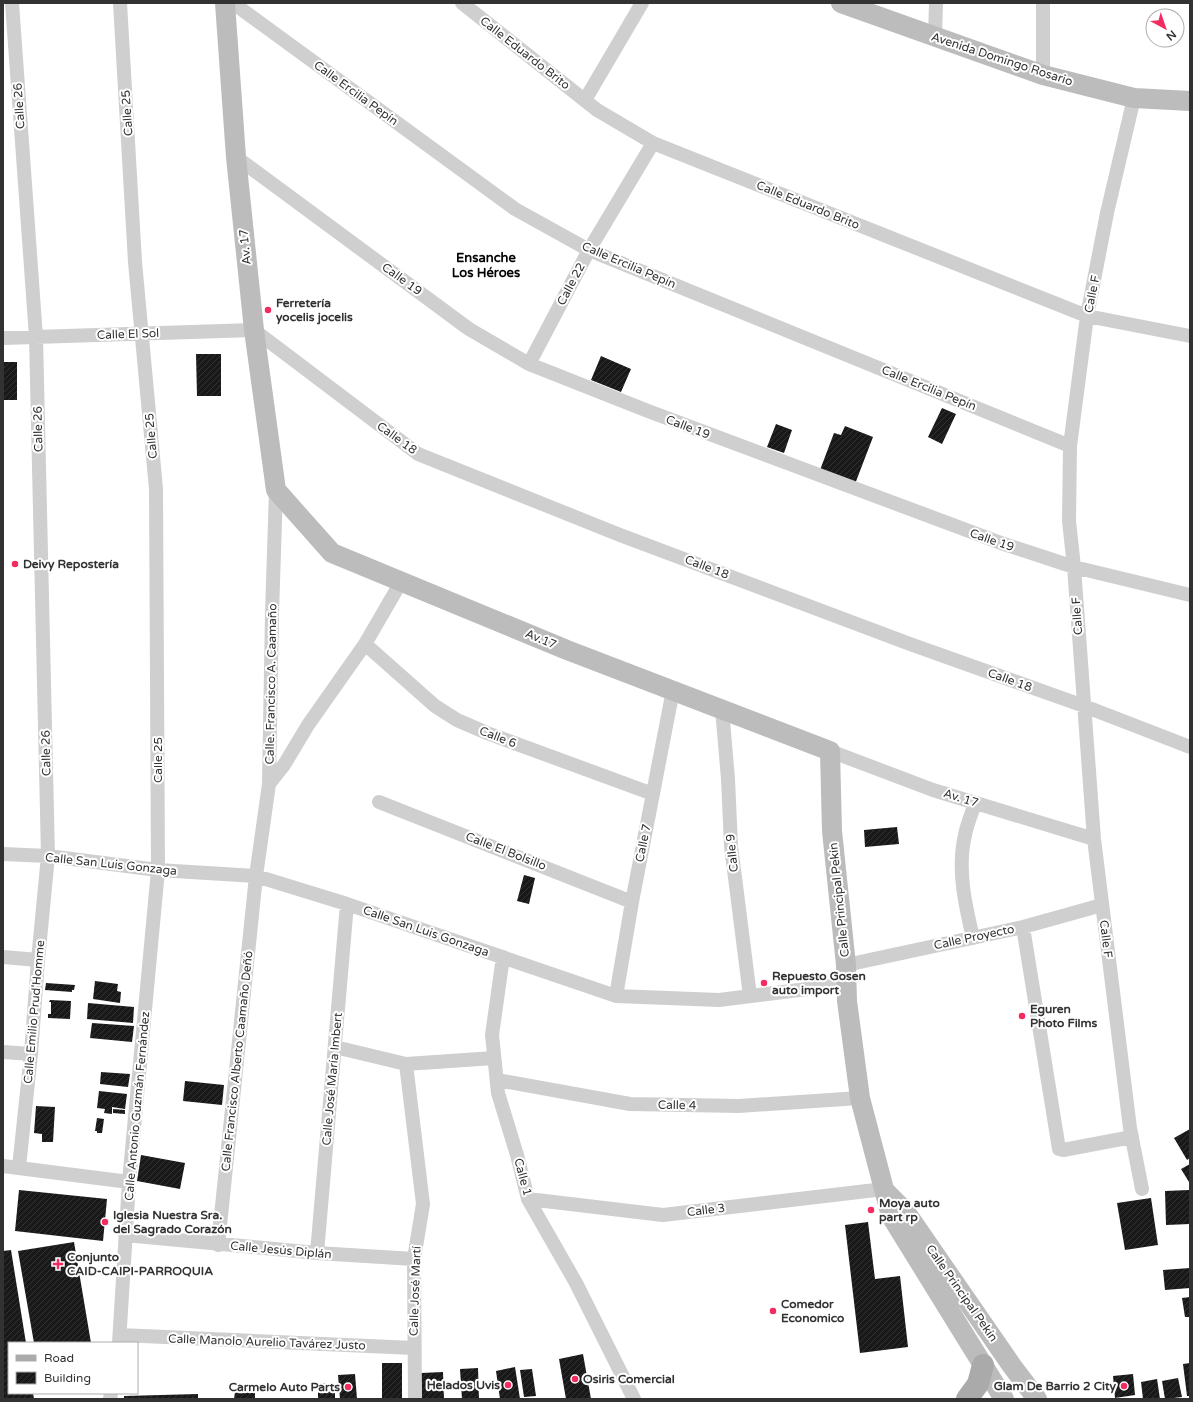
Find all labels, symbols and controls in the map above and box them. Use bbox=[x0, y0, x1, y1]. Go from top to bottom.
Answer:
north arrow bbox=[1145, 8, 1185, 48]
street label: Calle Eduardo Brito bbox=[477, 14, 573, 92]
text: N bbox=[1164, 27, 1179, 43]
street label: Avenida Domingo Rosario bbox=[929, 29, 1075, 89]
street label: Calle Ercilia Pepín bbox=[311, 58, 401, 128]
street label: Calle 26 bbox=[10, 83, 28, 129]
street label: Calle 25 bbox=[118, 90, 136, 136]
street label: Calle Eduardo Brito bbox=[754, 178, 862, 232]
street label: Av. 17 bbox=[236, 229, 254, 265]
street label: Calle Ercilia Pepín bbox=[580, 239, 678, 291]
district label: Ensanche Los Héroes bbox=[452, 250, 520, 281]
street label: Calle 19 bbox=[379, 260, 425, 298]
street label: Calle 22 bbox=[554, 260, 588, 308]
street label: Calle F bbox=[1081, 274, 1103, 314]
place label: Ferretería yocelis jocelis bbox=[276, 296, 353, 325]
marker: Ferretería yocelis jocelis bbox=[263, 305, 273, 315]
street label: Calle El Sol bbox=[97, 326, 159, 342]
street label: Calle Ercilia Pepín bbox=[880, 363, 978, 413]
street label: Calle 26 bbox=[31, 406, 45, 452]
street label: Calle 25 bbox=[142, 412, 160, 460]
street label: Calle 19 bbox=[664, 412, 712, 442]
street label: Calle 18 bbox=[374, 419, 420, 457]
street label: Calle 19 bbox=[968, 526, 1016, 554]
street label: Calle 18 bbox=[683, 552, 731, 582]
place label: Deivy Repostería bbox=[23, 557, 119, 572]
marker: Deivy Repostería bbox=[10, 559, 20, 569]
street label: Calle F bbox=[1069, 596, 1085, 636]
street label: Calle. Francisco A. Caamaño bbox=[263, 603, 279, 765]
street label: Av.17 bbox=[523, 626, 559, 652]
street label: Calle 18 bbox=[986, 666, 1034, 694]
street label: Calle 6 bbox=[478, 724, 518, 750]
street label: Calle 26 bbox=[39, 730, 53, 776]
street label: Calle 25 bbox=[151, 737, 165, 783]
street label: Av. 17 bbox=[942, 786, 980, 810]
street label: Calle 7 bbox=[632, 823, 654, 863]
street label: Calle El Bolsillo bbox=[464, 829, 548, 873]
street label: Calle 9 bbox=[723, 833, 741, 873]
street label: Calle Principal Pekín bbox=[826, 842, 852, 958]
street label: Calle San Luis Gonzaga bbox=[44, 850, 178, 878]
street label: Calle San Luis Gonzaga bbox=[361, 903, 491, 959]
street label: Calle F bbox=[1097, 919, 1115, 959]
street label: Calle Proyecto bbox=[932, 922, 1016, 952]
street label: Calle Emilio Prud'Homme bbox=[21, 939, 47, 1084]
street label: Calle Francisco Alberto Caamaño Deñó bbox=[218, 950, 256, 1172]
place label: Repuesto Gosen auto import bbox=[772, 969, 866, 998]
marker: Repuesto Gosen auto import bbox=[759, 978, 769, 988]
place label: Eguren Photo Films bbox=[1030, 1002, 1098, 1030]
street label: Calle Antonio Guzmán Fernández bbox=[122, 1011, 152, 1201]
marker: Eguren Photo Films bbox=[1017, 1011, 1027, 1021]
street label: Calle José María Imbert bbox=[319, 1012, 345, 1146]
street label: Calle 4 bbox=[658, 1098, 697, 1112]
street label: Calle 1 bbox=[511, 1157, 535, 1197]
place label: Moya auto part rp bbox=[879, 1196, 940, 1225]
street label: Calle 3 bbox=[686, 1201, 726, 1219]
marker: Moya auto part rp bbox=[866, 1205, 876, 1215]
place label: Iglesia Nuestra Sra. del Sagrado Corazón bbox=[113, 1208, 232, 1237]
marker: Iglesia Nuestra Sra. del Sagrado Corazón bbox=[100, 1217, 110, 1227]
street label: Calle Jesús Diplán bbox=[230, 1239, 332, 1261]
street label: Calle Principal Pekín bbox=[923, 1242, 1001, 1344]
street label: Calle José Martí bbox=[406, 1246, 424, 1336]
place label: Conjunto CAID-CAIPI-PARROQUIA bbox=[67, 1250, 213, 1278]
marker: Conjunto CAID-CAIPI-PARROQUIA bbox=[52, 1258, 64, 1270]
place label: Comedor Economico bbox=[781, 1297, 844, 1325]
marker: Comedor Economico bbox=[768, 1306, 778, 1316]
street label: Calle Manolo Aurelio Tavárez Justo bbox=[168, 1332, 366, 1352]
legend bbox=[8, 1342, 138, 1394]
text: Road bbox=[44, 1351, 74, 1365]
text: Building bbox=[44, 1371, 91, 1385]
place label: Osiris Comercial bbox=[583, 1372, 675, 1386]
marker: Osiris Comercial bbox=[570, 1374, 580, 1384]
place label: Helados Uvis bbox=[427, 1378, 500, 1392]
place label: Glam De Barrio 2 City bbox=[994, 1379, 1117, 1394]
place label: Carmelo Auto Parts bbox=[229, 1380, 340, 1394]
marker: Helados Uvis bbox=[503, 1380, 513, 1390]
marker: Glam De Barrio 2 City bbox=[1119, 1381, 1129, 1391]
marker: Carmelo Auto Parts bbox=[343, 1382, 353, 1392]

